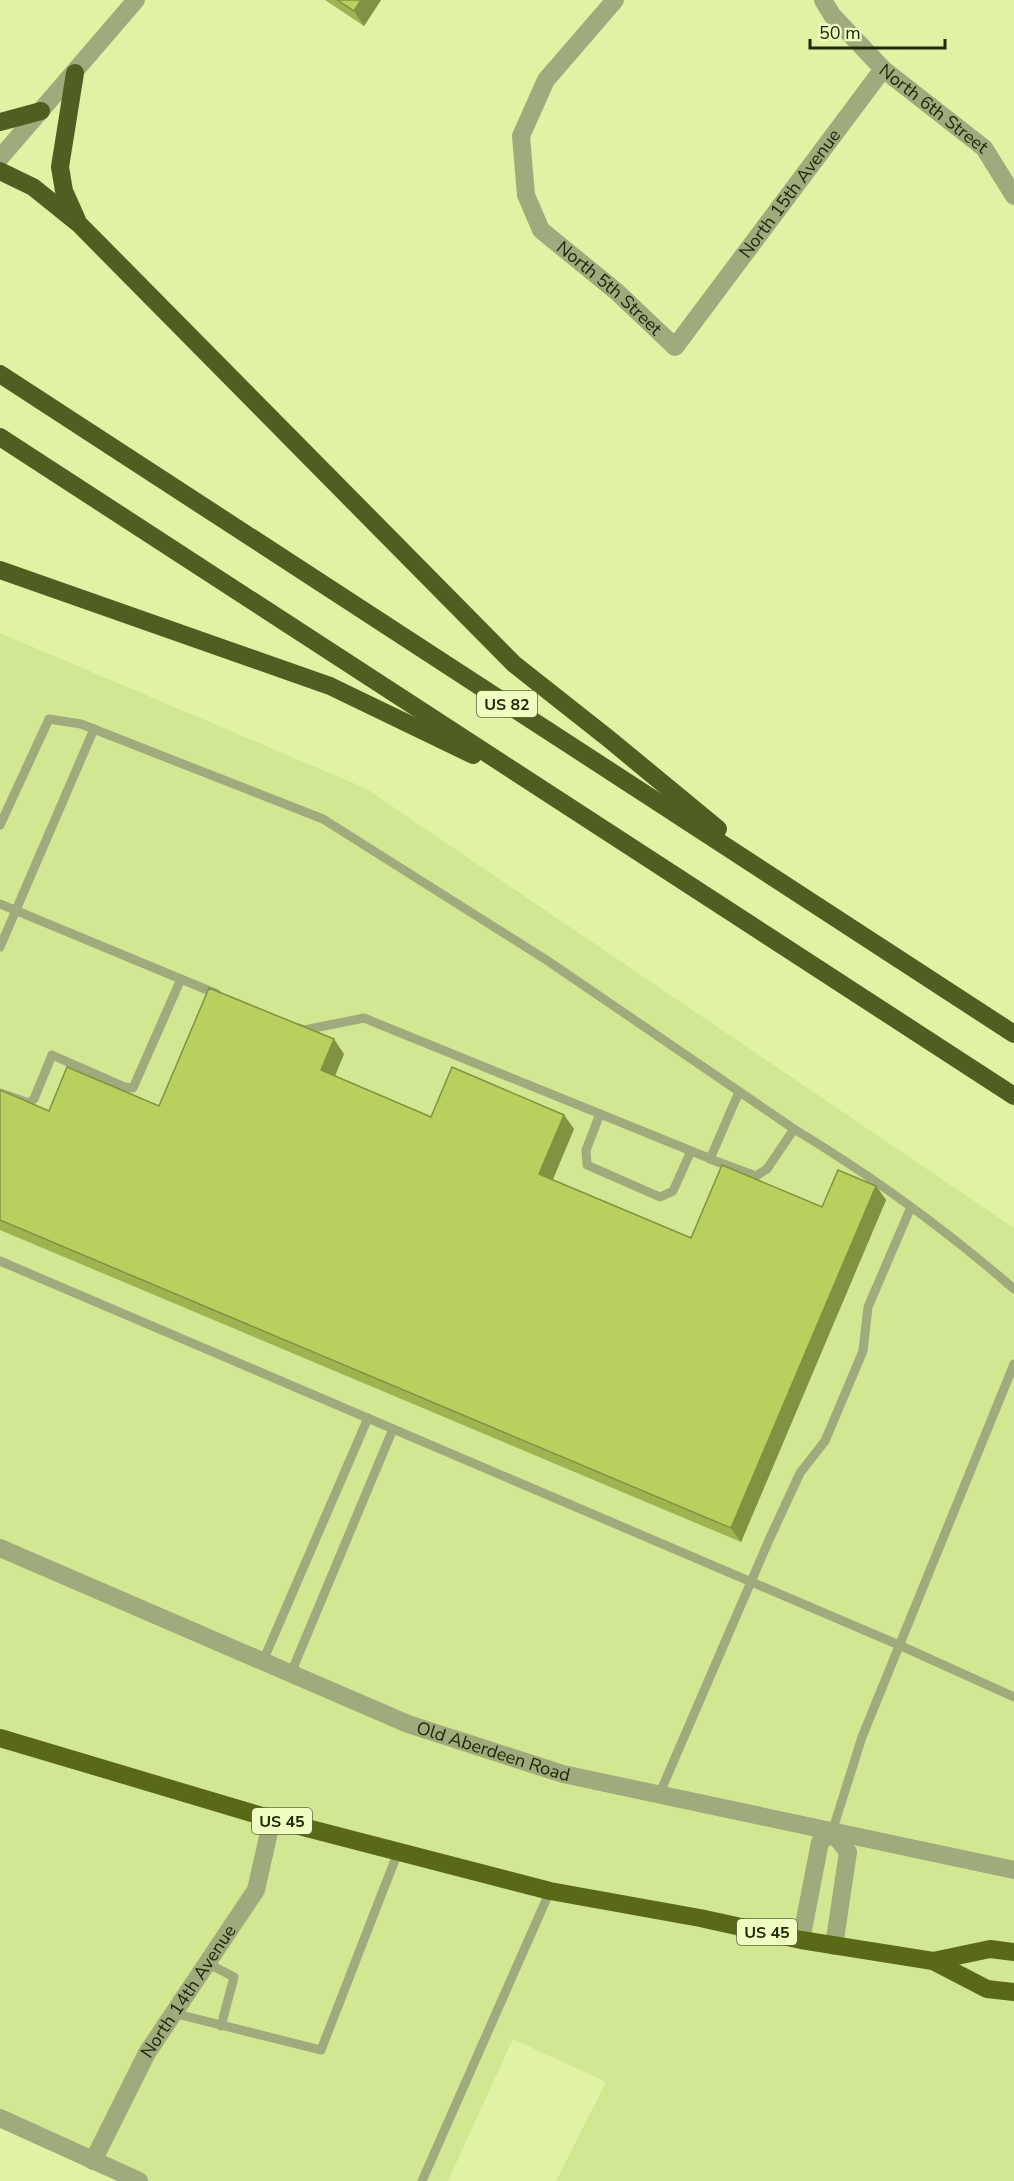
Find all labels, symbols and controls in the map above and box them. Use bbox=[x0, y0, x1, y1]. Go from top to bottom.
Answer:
scale bar bbox=[810, 12, 945, 50]
text: 50 m bbox=[819, 21, 861, 45]
street label: North 6th Street bbox=[874, 58, 994, 159]
street label: North 15th Avenue bbox=[734, 124, 846, 263]
street label: North 5th Street bbox=[552, 236, 668, 341]
road number: US 82 bbox=[477, 691, 537, 717]
street label: Old Aberdeen Road bbox=[413, 1716, 572, 1787]
road number: US 45 bbox=[252, 1808, 312, 1834]
road number: US 45 bbox=[737, 1919, 797, 1945]
street label: North 14th Avenue bbox=[135, 1920, 241, 2063]

